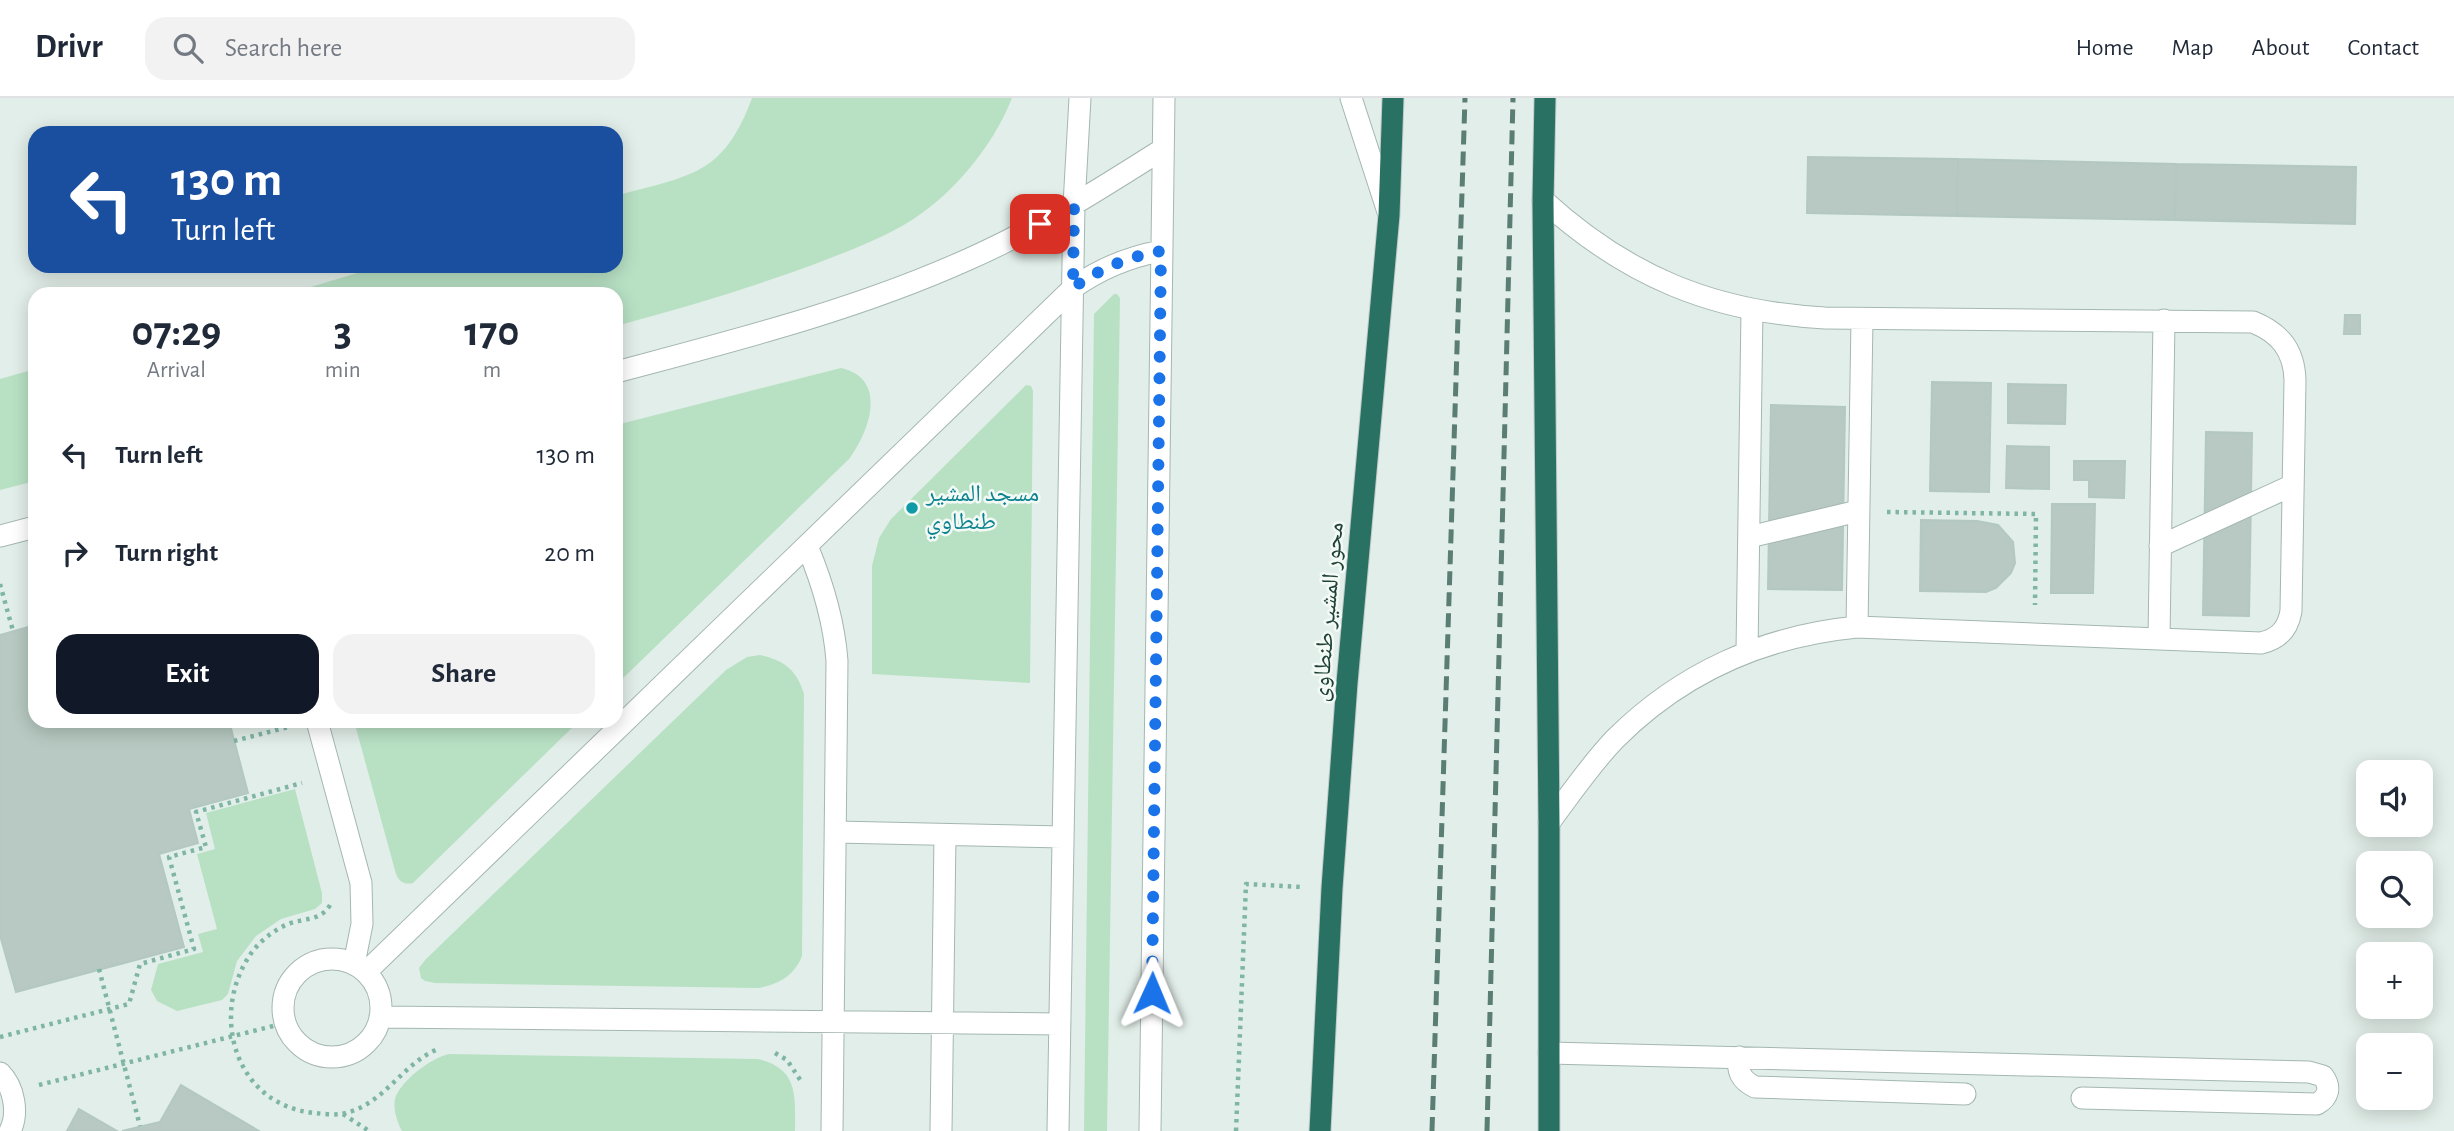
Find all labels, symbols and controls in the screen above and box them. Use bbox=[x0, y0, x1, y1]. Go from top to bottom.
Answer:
search box bbox=[145, 17, 635, 80]
icon: search bbox=[169, 29, 207, 67]
text: Drivr bbox=[35, 31, 103, 64]
text: Search here bbox=[225, 35, 342, 61]
text: Home bbox=[2076, 36, 2134, 60]
text: Map bbox=[2172, 36, 2214, 60]
text: About bbox=[2252, 36, 2309, 60]
text: Contact bbox=[2347, 36, 2419, 60]
icon: left bbox=[56, 154, 147, 245]
text: 130 m bbox=[171, 156, 282, 205]
pin bbox=[1010, 194, 1070, 254]
icon: arrive bbox=[1021, 205, 1059, 243]
text: Turn left bbox=[171, 214, 275, 246]
text: 07:29 bbox=[132, 311, 221, 353]
text: 3 bbox=[334, 311, 352, 353]
text: 170 bbox=[464, 311, 519, 353]
text: Arrival bbox=[147, 359, 206, 382]
text: min bbox=[325, 359, 361, 382]
text: m bbox=[483, 359, 501, 382]
icon: left bbox=[56, 436, 94, 474]
text: Turn left bbox=[115, 442, 203, 468]
text: 130 m bbox=[537, 442, 595, 468]
place label: مسجد المشير طنطاوي bbox=[925, 482, 1039, 540]
marker: مسجد المشير طنطاوي bbox=[904, 500, 920, 516]
street label: محور المشير طنطاوى bbox=[1308, 521, 1349, 703]
icon: right bbox=[56, 534, 94, 572]
text: Turn right bbox=[115, 540, 218, 566]
text: 20 m bbox=[544, 540, 595, 566]
button: Exit bbox=[56, 634, 319, 714]
button: Share bbox=[333, 634, 595, 714]
map controls bbox=[2356, 760, 2433, 1110]
button: sound bbox=[2356, 760, 2433, 837]
button: search bbox=[2356, 851, 2433, 928]
button: + bbox=[2356, 942, 2433, 1019]
position arrow bbox=[1115, 956, 1189, 1030]
button: − bbox=[2356, 1033, 2433, 1110]

